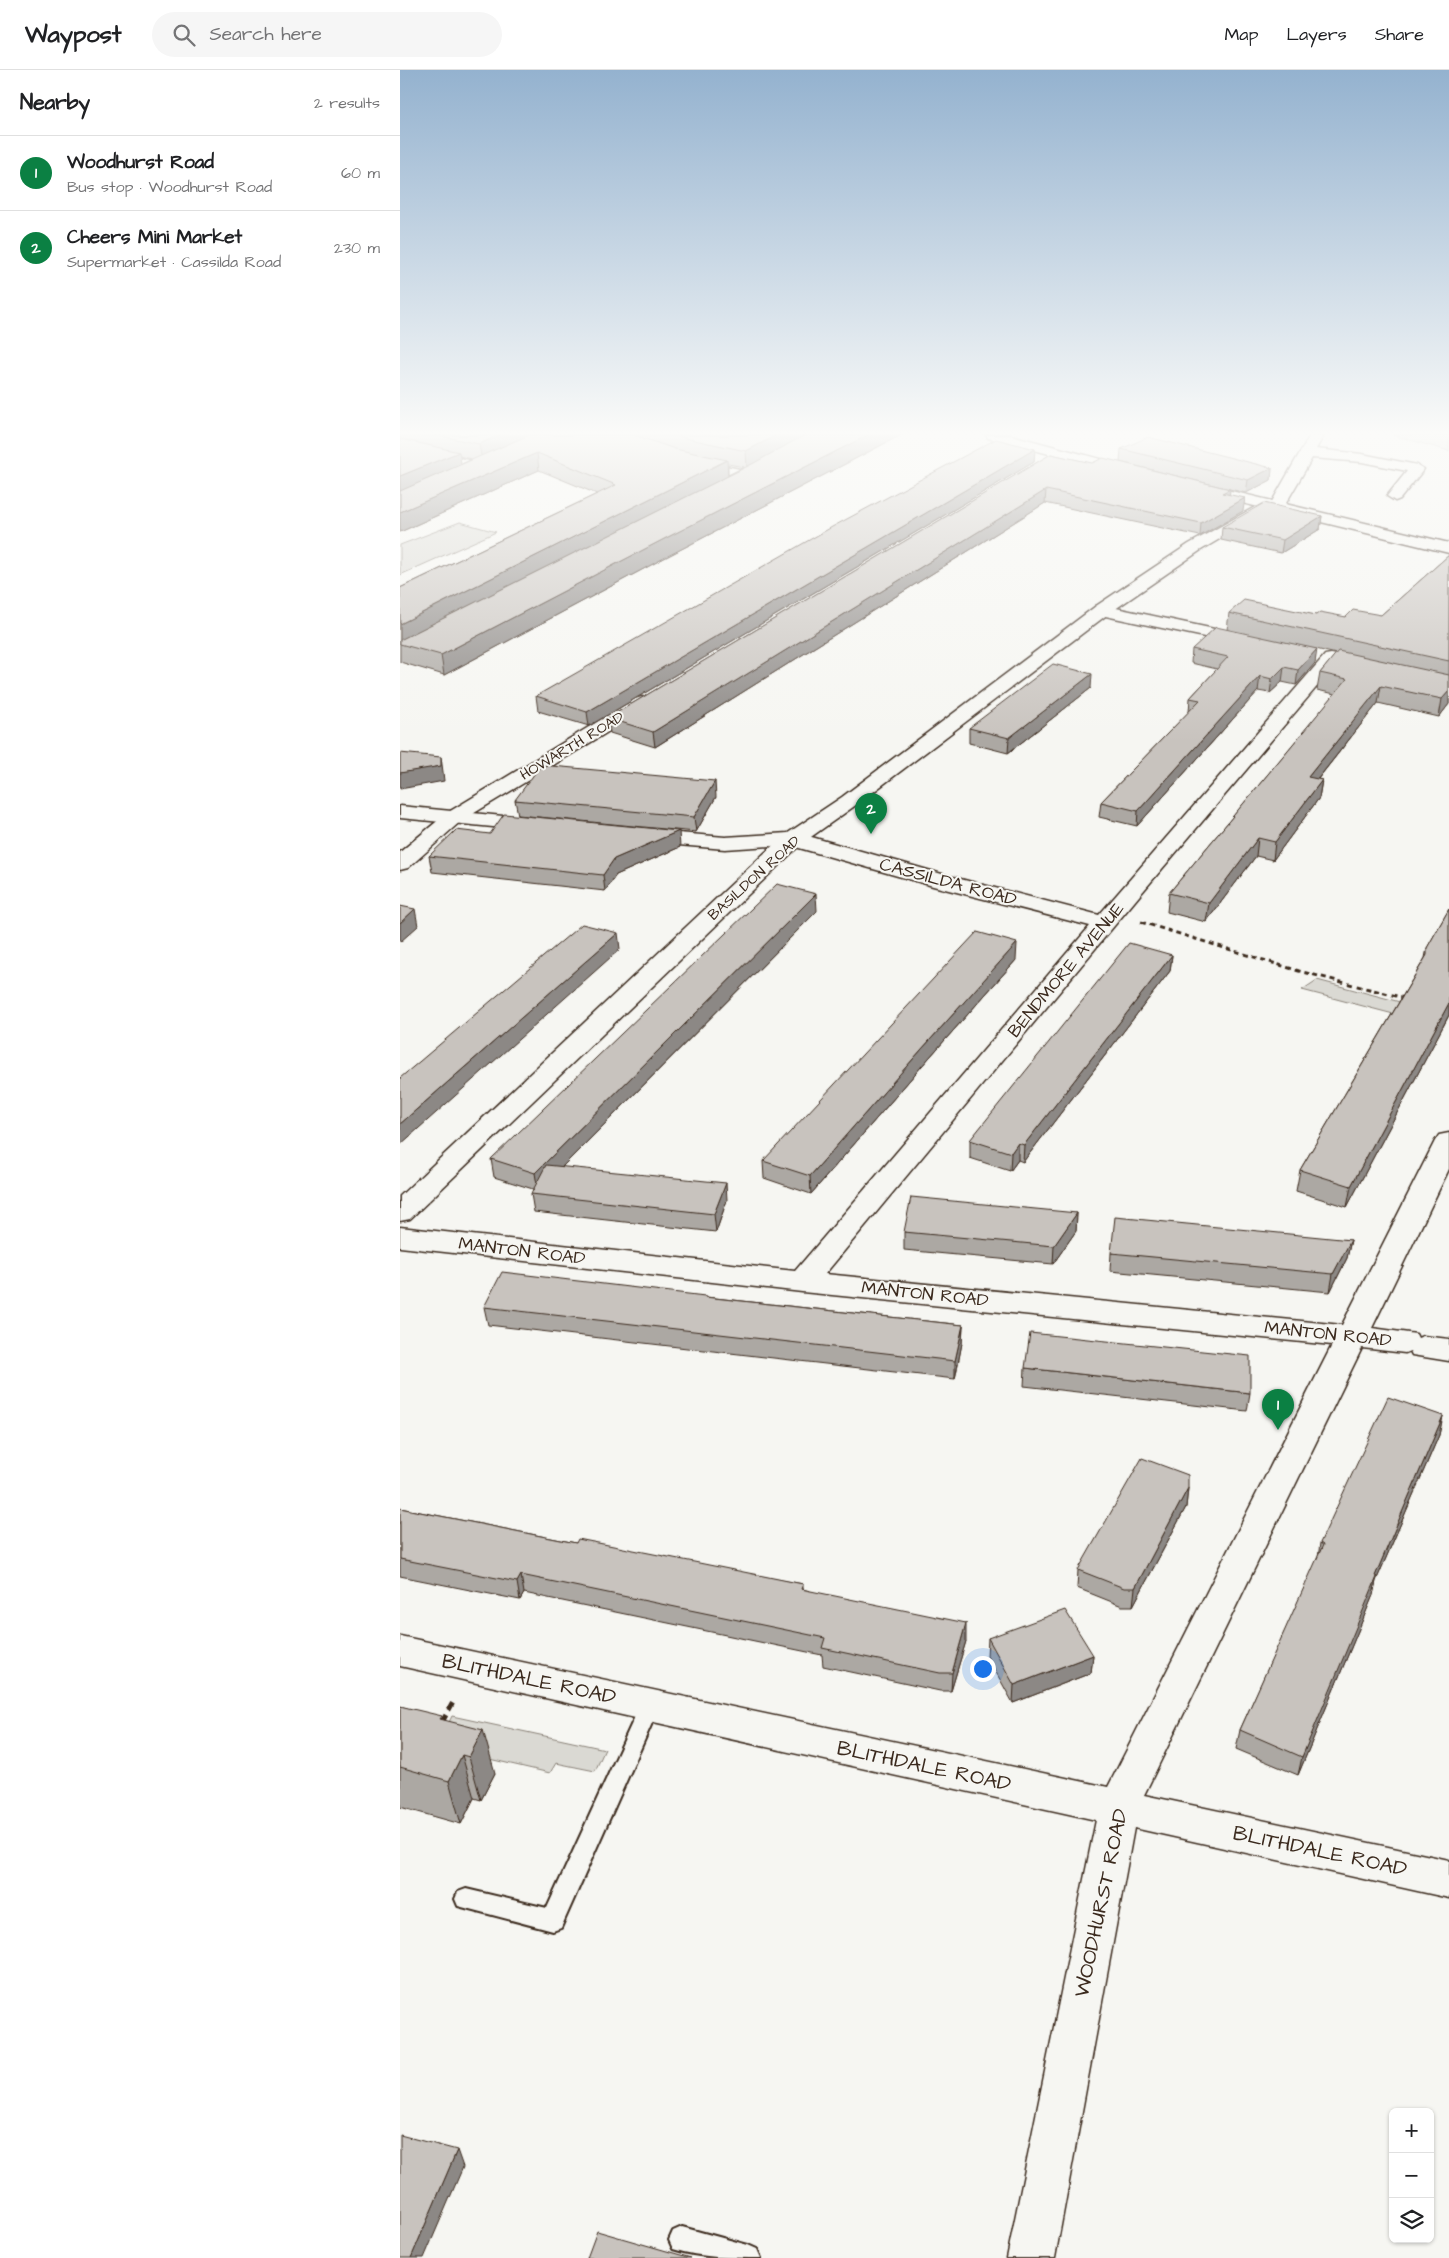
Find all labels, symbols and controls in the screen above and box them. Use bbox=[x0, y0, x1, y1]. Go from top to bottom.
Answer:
search box bbox=[152, 12, 502, 57]
text: Waypost bbox=[25, 18, 122, 52]
icon: search bbox=[170, 21, 198, 49]
text: Search here bbox=[210, 21, 322, 48]
text: Map bbox=[1224, 22, 1258, 47]
text: Layers bbox=[1286, 22, 1347, 47]
text: Share bbox=[1375, 22, 1424, 47]
text: Nearby bbox=[20, 88, 90, 117]
text: 2 results bbox=[314, 92, 380, 114]
text: Woodhurst Road bbox=[67, 149, 214, 176]
text: 1 bbox=[35, 162, 37, 184]
text: 60 m bbox=[341, 162, 380, 184]
text: Bus stop · Woodhurst Road bbox=[67, 176, 272, 198]
text: Cheers Mini Market bbox=[67, 224, 242, 251]
text: 2 bbox=[31, 237, 41, 259]
text: 230 m bbox=[334, 237, 380, 259]
text: Supermarket · Cassilda Road bbox=[67, 251, 281, 273]
street label: HOWARTH ROAD bbox=[516, 706, 628, 785]
pin: 2 bbox=[855, 793, 887, 834]
street label: BASILDON ROAD bbox=[703, 831, 805, 925]
street label: CASSILDA ROAD bbox=[877, 852, 1020, 912]
street label: BENDMORE AVENUE bbox=[1002, 897, 1130, 1043]
street label: MANTON ROAD bbox=[457, 1231, 587, 1271]
street label: MANTON ROAD bbox=[860, 1275, 990, 1313]
street label: MANTON ROAD bbox=[1263, 1315, 1393, 1353]
pin: 1 bbox=[1262, 1389, 1294, 1430]
street label: BLITHDALE ROAD bbox=[439, 1646, 619, 1712]
your location bbox=[970, 1656, 996, 1682]
street label: BLITHDALE ROAD bbox=[834, 1733, 1014, 1799]
street label: WOODHURST ROAD bbox=[1067, 1806, 1135, 2000]
street label: BLITHDALE ROAD bbox=[1230, 1818, 1410, 1884]
map controls bbox=[1389, 2108, 1434, 2243]
button: + bbox=[1389, 2108, 1434, 2153]
button: − bbox=[1389, 2153, 1434, 2198]
button: layers bbox=[1389, 2198, 1434, 2243]

